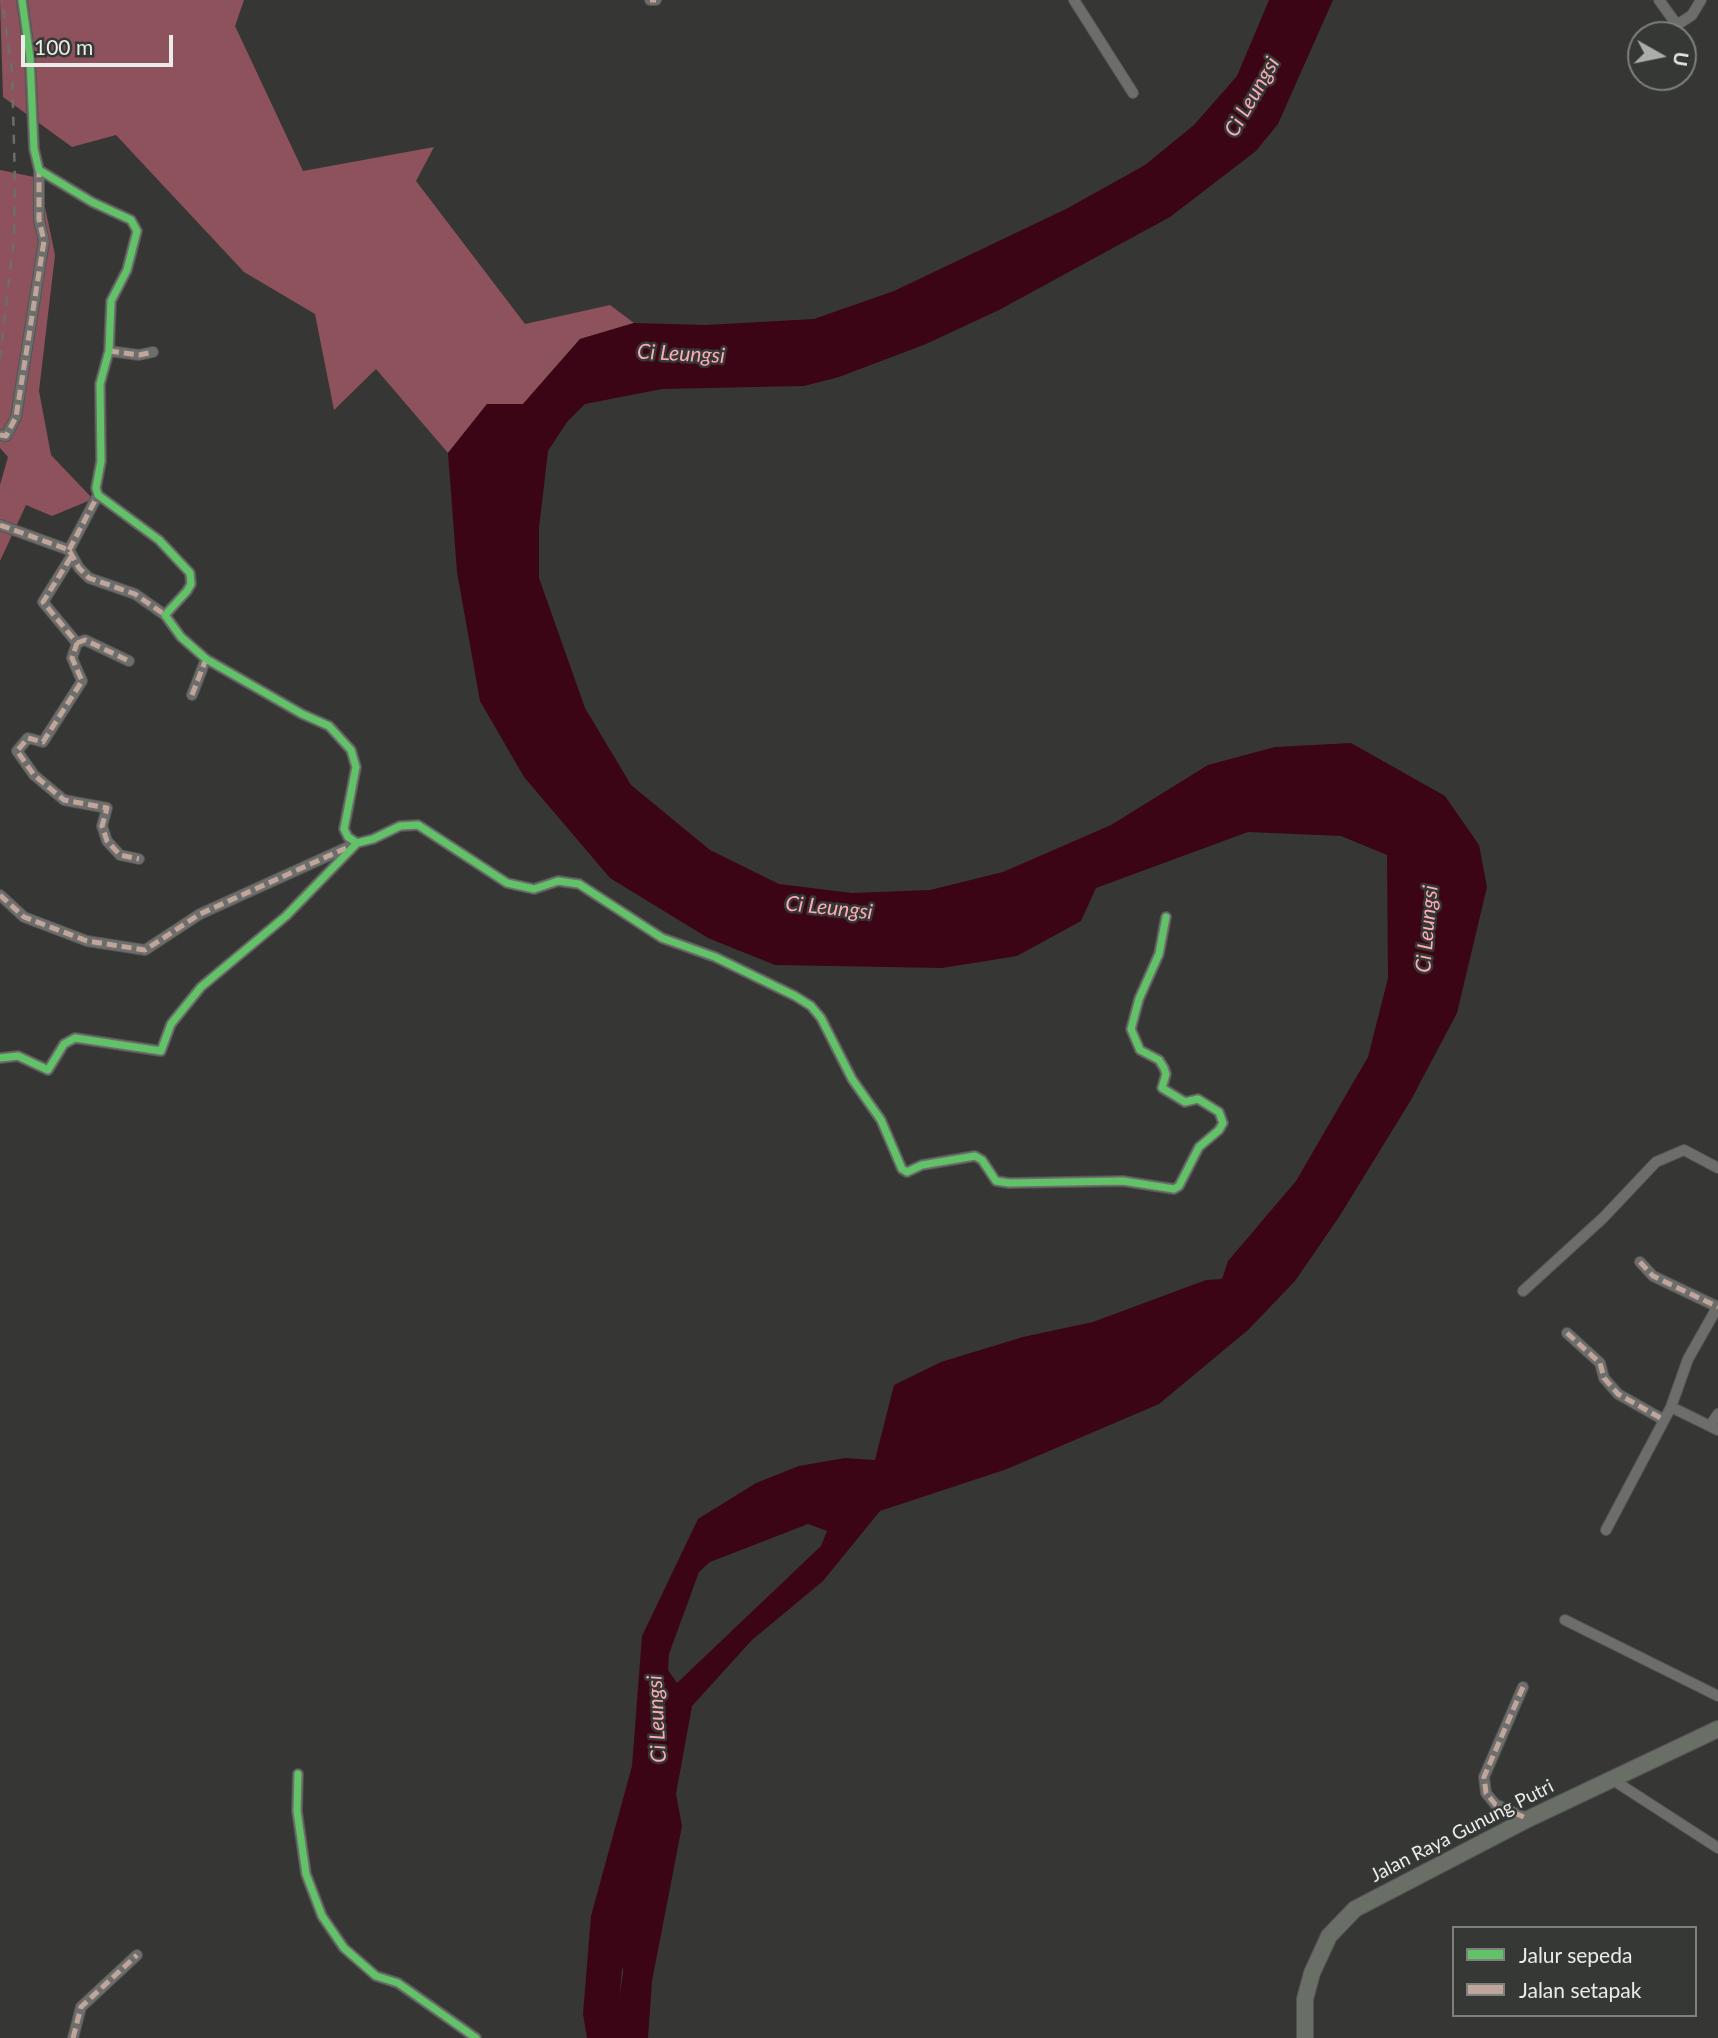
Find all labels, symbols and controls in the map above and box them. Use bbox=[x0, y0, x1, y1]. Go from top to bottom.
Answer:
scale bar bbox=[24, 21, 177, 65]
north arrow bbox=[1627, 21, 1697, 91]
text: 100 m bbox=[34, 34, 93, 59]
text: U bbox=[1669, 50, 1694, 68]
water label: Ci Leungsi bbox=[1219, 53, 1285, 141]
water label: Ci Leungsi bbox=[637, 339, 725, 369]
water label: Ci Leungsi bbox=[1411, 884, 1443, 974]
water label: Ci Leungsi bbox=[784, 891, 874, 925]
water label: Ci Leungsi bbox=[642, 1675, 672, 1763]
street label: Jalan Raya Gunung Putri bbox=[1367, 1775, 1557, 1887]
legend bbox=[1452, 1926, 1697, 2017]
text: Jalur sepeda bbox=[1519, 1942, 1632, 1967]
text: Jalan setapak bbox=[1519, 1977, 1641, 2002]

